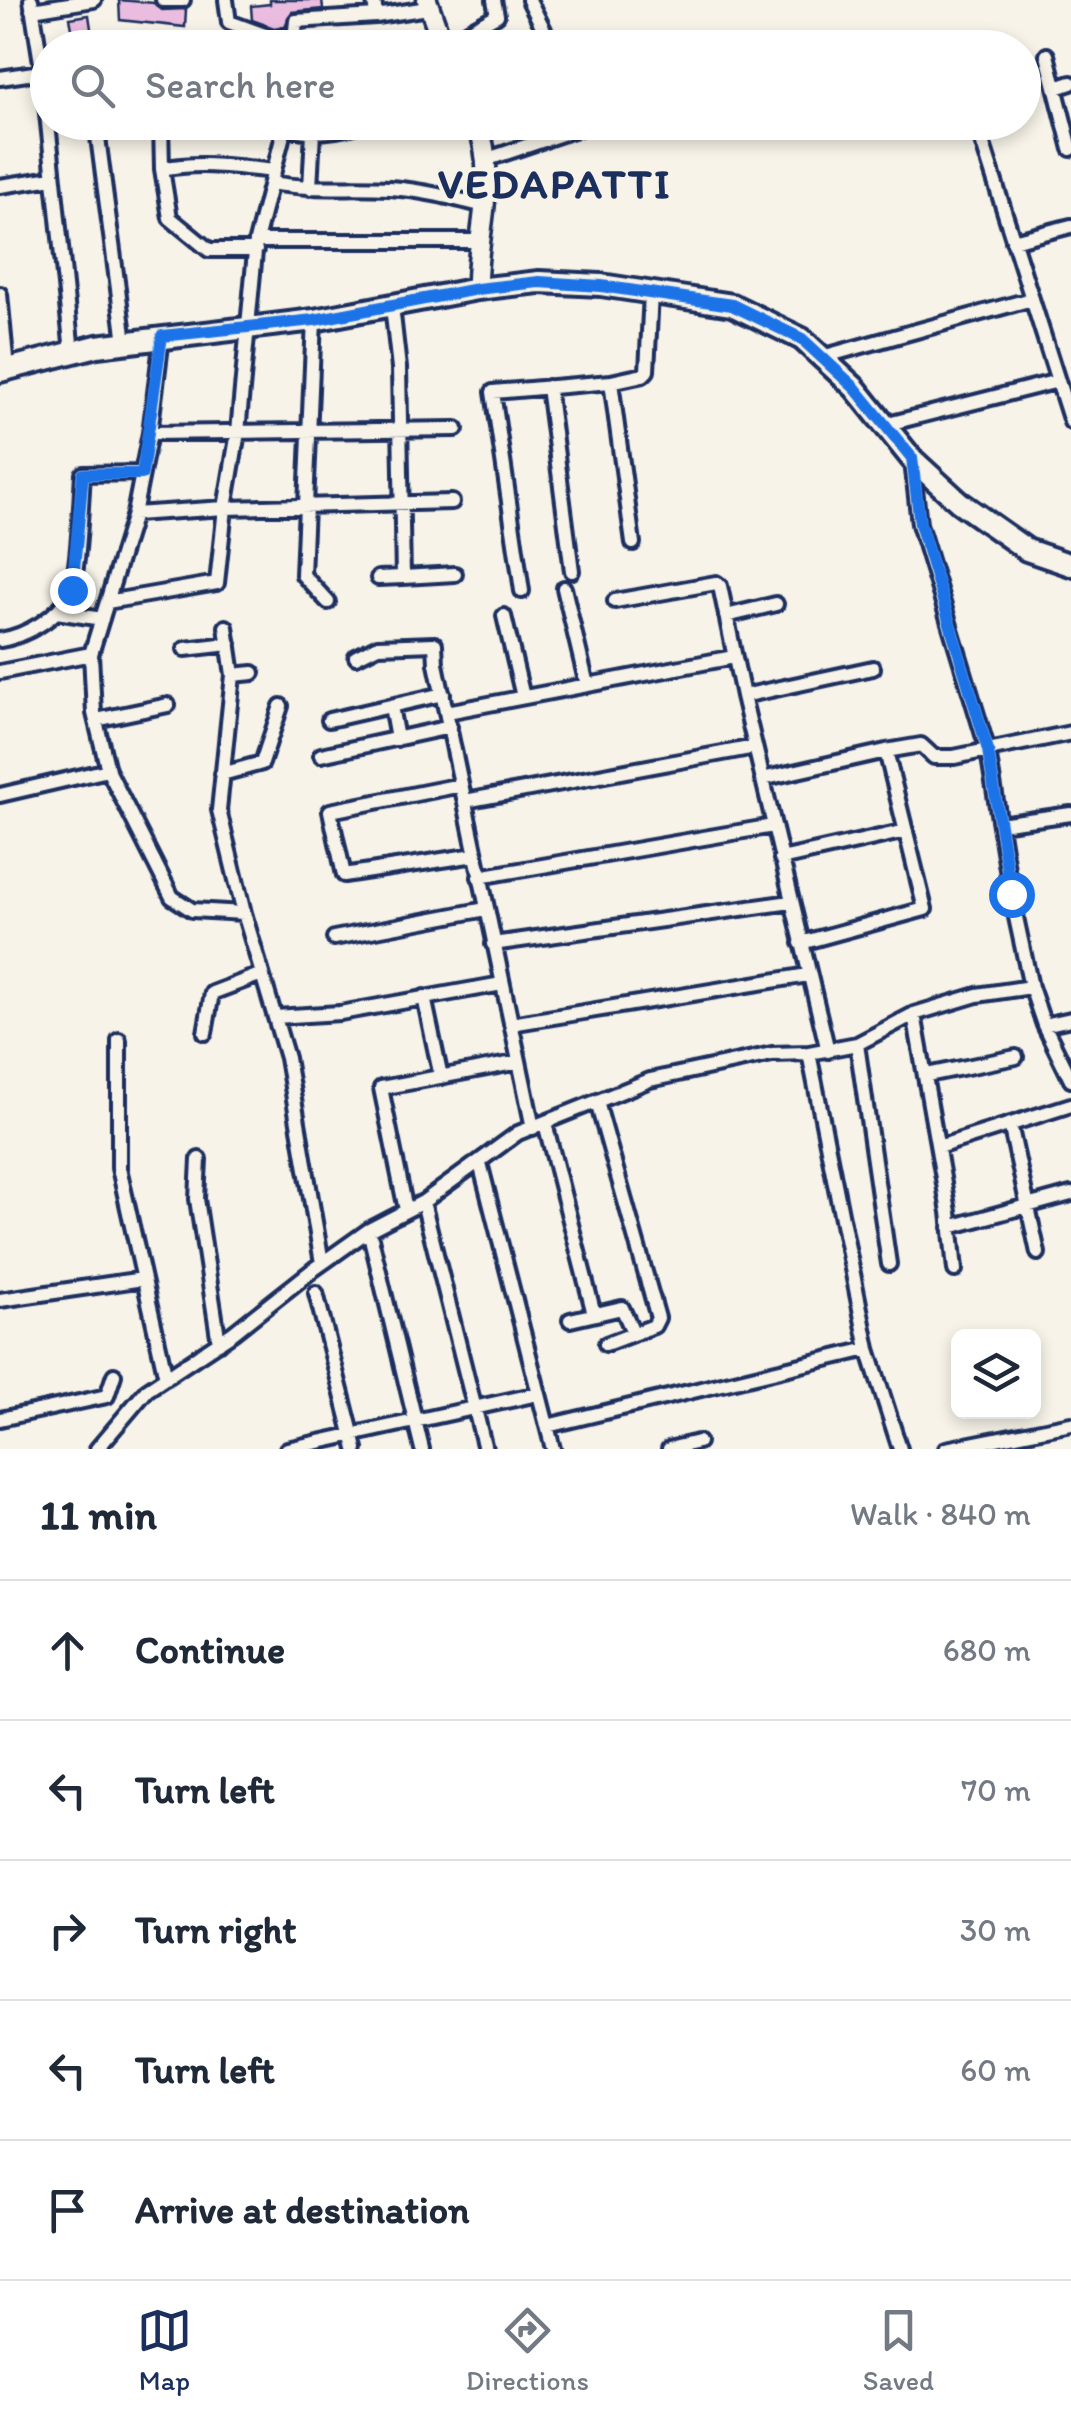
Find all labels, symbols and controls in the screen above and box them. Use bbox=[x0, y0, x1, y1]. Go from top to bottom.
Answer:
search box bbox=[30, 30, 1041, 140]
icon: search bbox=[65, 58, 120, 113]
text: Search here bbox=[145, 62, 336, 108]
district label: VEDAPATTI bbox=[438, 158, 672, 209]
route end bbox=[50, 568, 96, 614]
route start bbox=[989, 872, 1035, 918]
map controls bbox=[951, 1329, 1041, 1419]
button: layers bbox=[951, 1329, 1041, 1419]
text: 11 min bbox=[40, 1489, 157, 1540]
text: Walk · 840 m bbox=[850, 1495, 1031, 1533]
icon: ahead bbox=[40, 1623, 95, 1678]
text: Continue bbox=[135, 1627, 285, 1673]
text: 680 m bbox=[943, 1631, 1031, 1669]
icon: left bbox=[40, 1763, 95, 1818]
text: Turn left bbox=[135, 1767, 275, 1813]
text: 70 m bbox=[961, 1771, 1031, 1809]
icon: right bbox=[40, 1903, 95, 1958]
text: Turn right bbox=[135, 1907, 297, 1953]
text: 30 m bbox=[960, 1911, 1031, 1949]
icon: left bbox=[40, 2043, 95, 2098]
text: Turn left bbox=[135, 2047, 275, 2093]
text: 60 m bbox=[960, 2051, 1031, 2089]
icon: arrive bbox=[40, 2183, 95, 2238]
text: Arrive at destination bbox=[135, 2187, 470, 2233]
tab: Map bbox=[137, 2303, 192, 2397]
tab: Directions bbox=[466, 2303, 589, 2397]
tab: Saved bbox=[863, 2303, 934, 2397]

